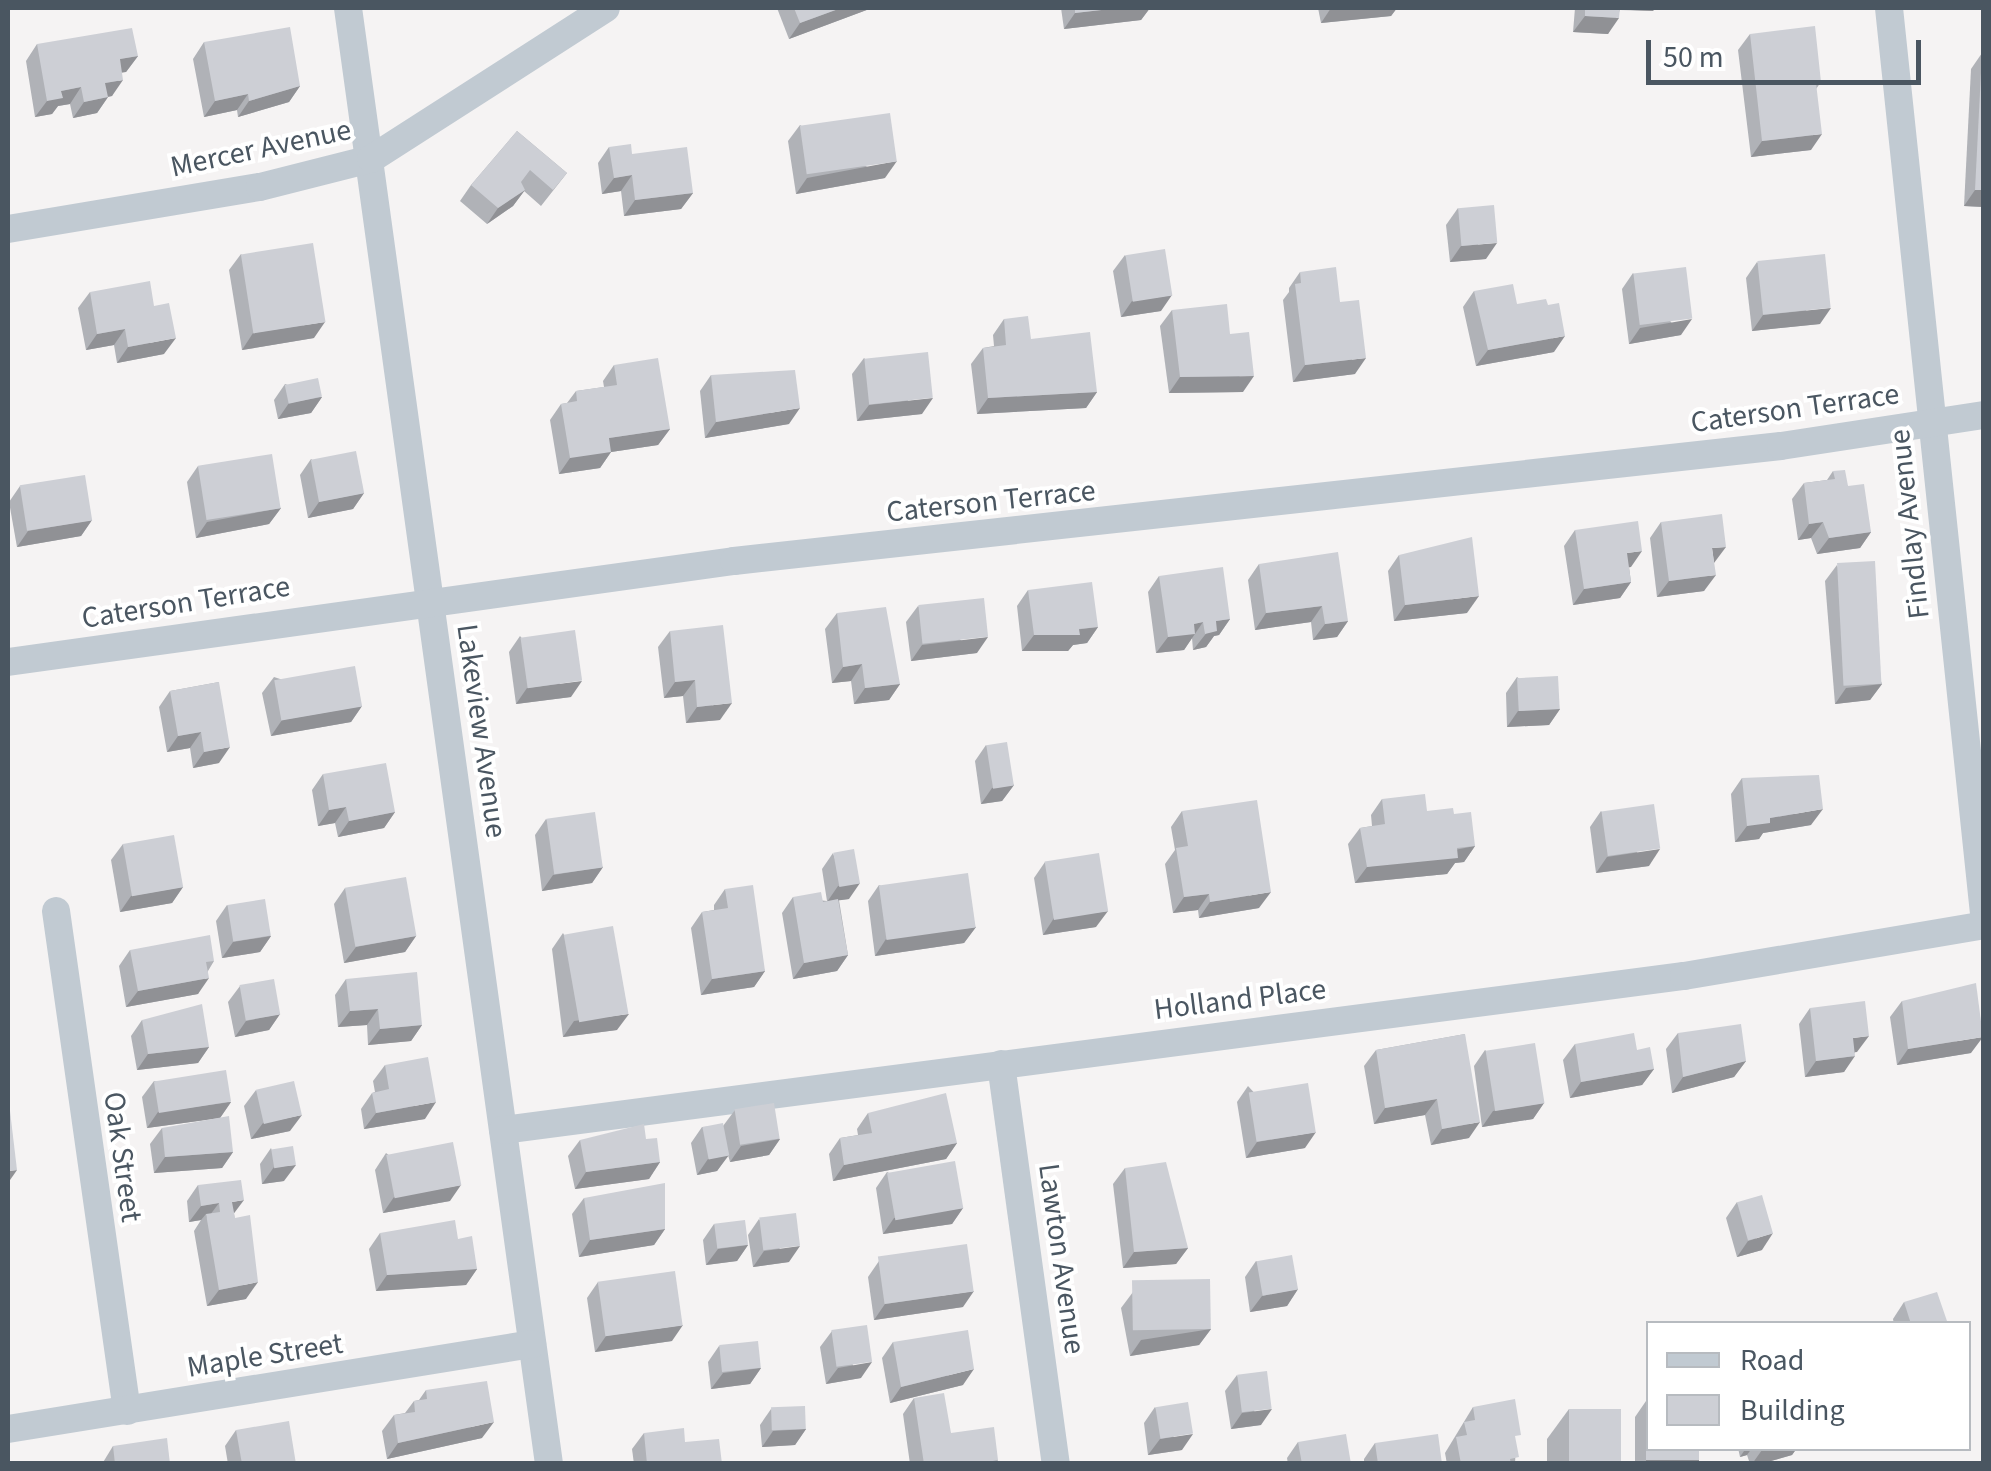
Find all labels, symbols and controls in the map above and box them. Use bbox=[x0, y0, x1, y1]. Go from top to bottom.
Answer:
scale bar bbox=[1651, 20, 1926, 82]
text: 50 m bbox=[1663, 36, 1724, 79]
street label: Mercer Avenue bbox=[167, 112, 355, 186]
street label: Caterson Terrace bbox=[1688, 377, 1902, 441]
street label: Findlay Avenue bbox=[1882, 427, 1938, 621]
street label: Caterson Terrace bbox=[885, 473, 1097, 531]
street label: Caterson Terrace bbox=[79, 569, 293, 637]
street label: Lakeview Avenue bbox=[448, 622, 514, 840]
street label: Holland Place bbox=[1152, 972, 1328, 1028]
street label: Oak Street bbox=[95, 1090, 149, 1224]
street label: Lawton Avenue bbox=[1030, 1161, 1092, 1357]
legend bbox=[1646, 1321, 1971, 1451]
street label: Maple Street bbox=[185, 1326, 345, 1386]
text: Road bbox=[1740, 1339, 1804, 1382]
text: Building bbox=[1740, 1389, 1845, 1432]

